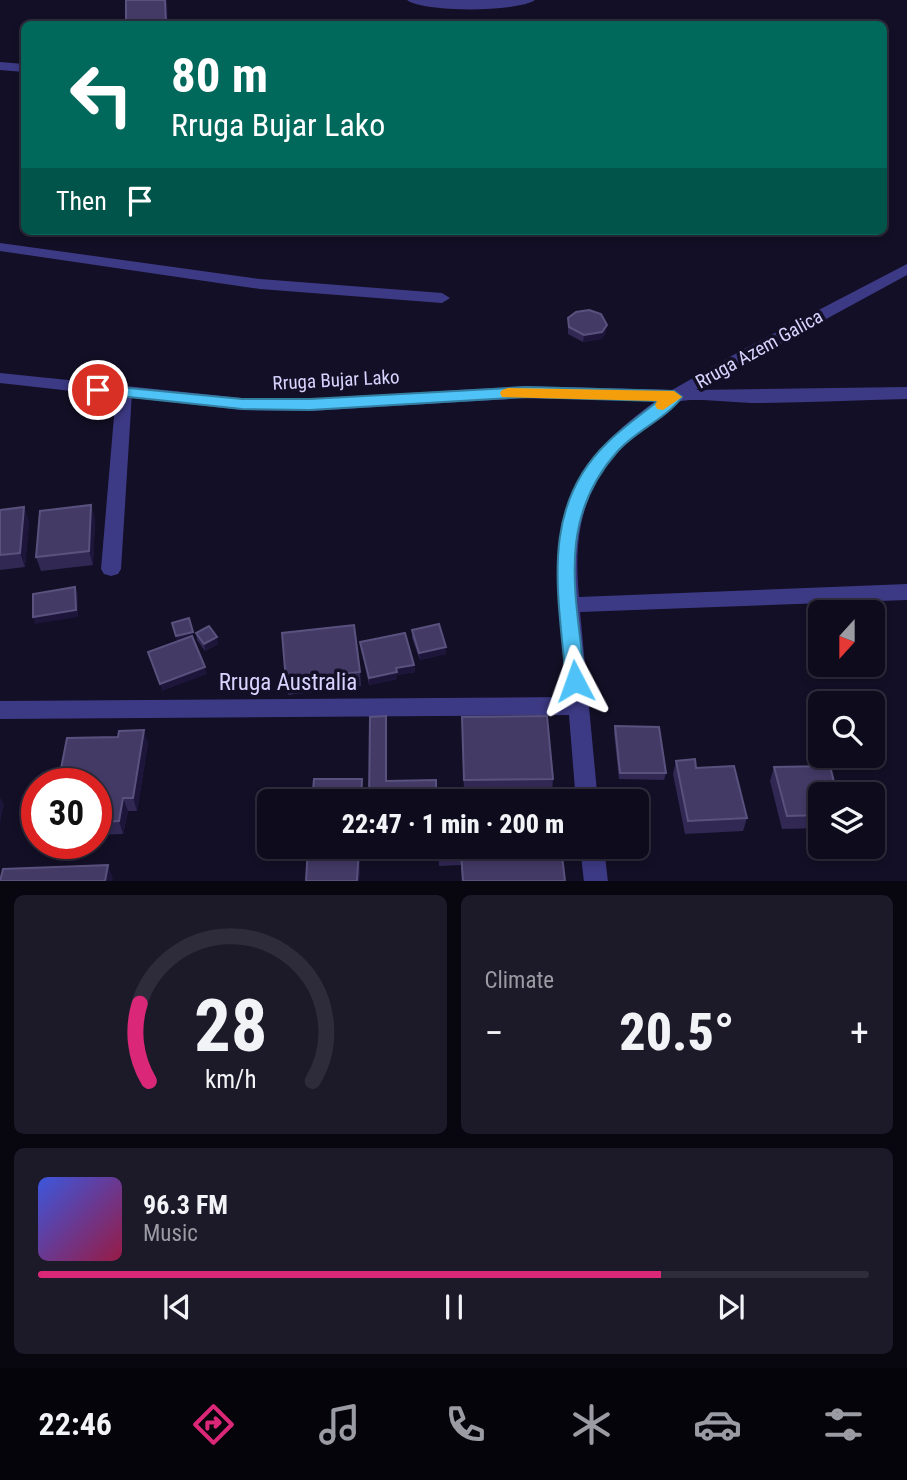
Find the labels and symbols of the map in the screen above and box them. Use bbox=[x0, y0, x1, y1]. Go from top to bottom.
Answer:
street label: Rruga Azem Galica bbox=[691, 305, 827, 393]
pin bbox=[68, 360, 128, 420]
street label: Rruga Bujar Lako bbox=[272, 365, 400, 395]
north arrow bbox=[808, 600, 886, 677]
position arrow bbox=[538, 644, 612, 718]
street label: Rruga Australia bbox=[219, 669, 357, 696]
speed limit sign: 30 bbox=[21, 768, 112, 859]

